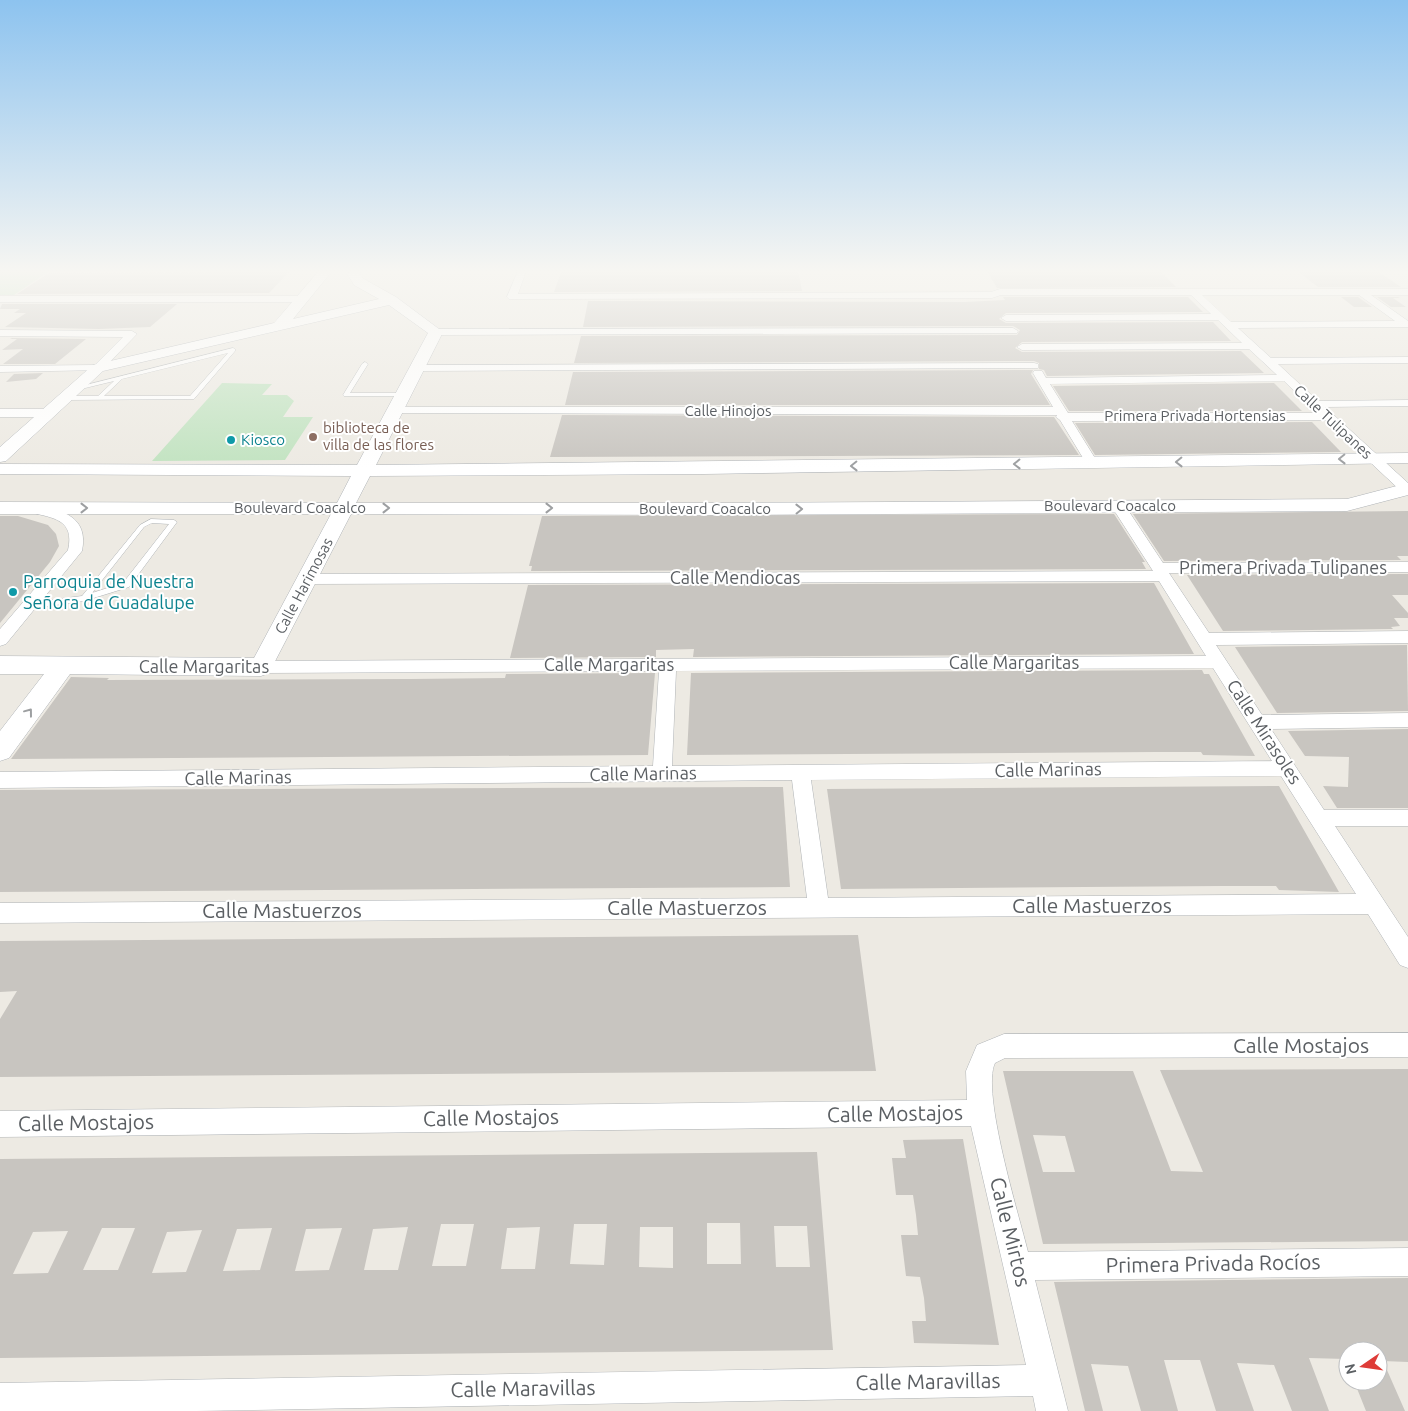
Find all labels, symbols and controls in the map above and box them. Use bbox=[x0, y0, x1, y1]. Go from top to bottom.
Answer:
street label: Calle Tulipanes bbox=[1291, 381, 1376, 462]
street label: Calle Hinojos bbox=[685, 402, 771, 419]
street label: Primera Privada Hortensias bbox=[1104, 407, 1286, 424]
place label: biblioteca de villa de las flores bbox=[323, 419, 434, 453]
place label: Kiosco bbox=[241, 431, 285, 448]
marker: biblioteca de villa de las flores bbox=[307, 431, 319, 443]
marker: Kiosco bbox=[225, 434, 237, 446]
one-way arrow bbox=[1338, 454, 1346, 464]
one-way arrow bbox=[1175, 457, 1183, 467]
one-way arrow bbox=[1013, 459, 1020, 469]
one-way arrow bbox=[850, 460, 858, 471]
street label: Boulevard Coacalco bbox=[1044, 497, 1176, 514]
street label: Boulevard Coacalco bbox=[234, 499, 366, 516]
street label: Boulevard Coacalco bbox=[639, 500, 771, 517]
one-way arrow bbox=[80, 503, 88, 513]
one-way arrow bbox=[382, 503, 390, 513]
one-way arrow bbox=[545, 503, 553, 513]
one-way arrow bbox=[795, 504, 803, 514]
street label: Calle Harimosas bbox=[271, 535, 336, 637]
street label: Primera Privada Tulipanes bbox=[1179, 557, 1387, 577]
street label: Calle Mendiocas bbox=[670, 567, 800, 587]
place label: Parroquia de Nuestra Señora de Guadalupe bbox=[23, 571, 195, 612]
marker: Parroquia de Nuestra Señora de Guadalupe bbox=[7, 586, 19, 598]
street label: Calle Margaritas bbox=[949, 652, 1079, 672]
street label: Calle Margaritas bbox=[544, 654, 674, 674]
street label: Calle Margaritas bbox=[139, 656, 269, 676]
street label: Calle Mirasoles bbox=[1224, 675, 1306, 788]
one-way arrow bbox=[23, 708, 32, 718]
street label: Calle Marinas bbox=[994, 758, 1102, 780]
street label: Calle Marinas bbox=[589, 762, 697, 784]
street label: Calle Marinas bbox=[184, 766, 292, 788]
street label: Calle Mastuerzos bbox=[1012, 893, 1172, 917]
street label: Calle Mastuerzos bbox=[607, 895, 767, 919]
street label: Calle Mastuerzos bbox=[202, 898, 362, 922]
street label: Calle Mostajos bbox=[1233, 1033, 1369, 1057]
street label: Calle Mostajos bbox=[827, 1100, 963, 1126]
street label: Calle Mostajos bbox=[423, 1104, 559, 1130]
street label: Calle Mostajos bbox=[18, 1109, 154, 1135]
street label: Calle Mirtos bbox=[986, 1175, 1036, 1289]
street label: Primera Privada Rocíos bbox=[1105, 1249, 1321, 1277]
north arrow bbox=[1338, 1341, 1388, 1391]
text: N bbox=[1341, 1362, 1359, 1376]
street label: Calle Maravillas bbox=[855, 1368, 1001, 1394]
street label: Calle Maravillas bbox=[450, 1375, 596, 1401]

